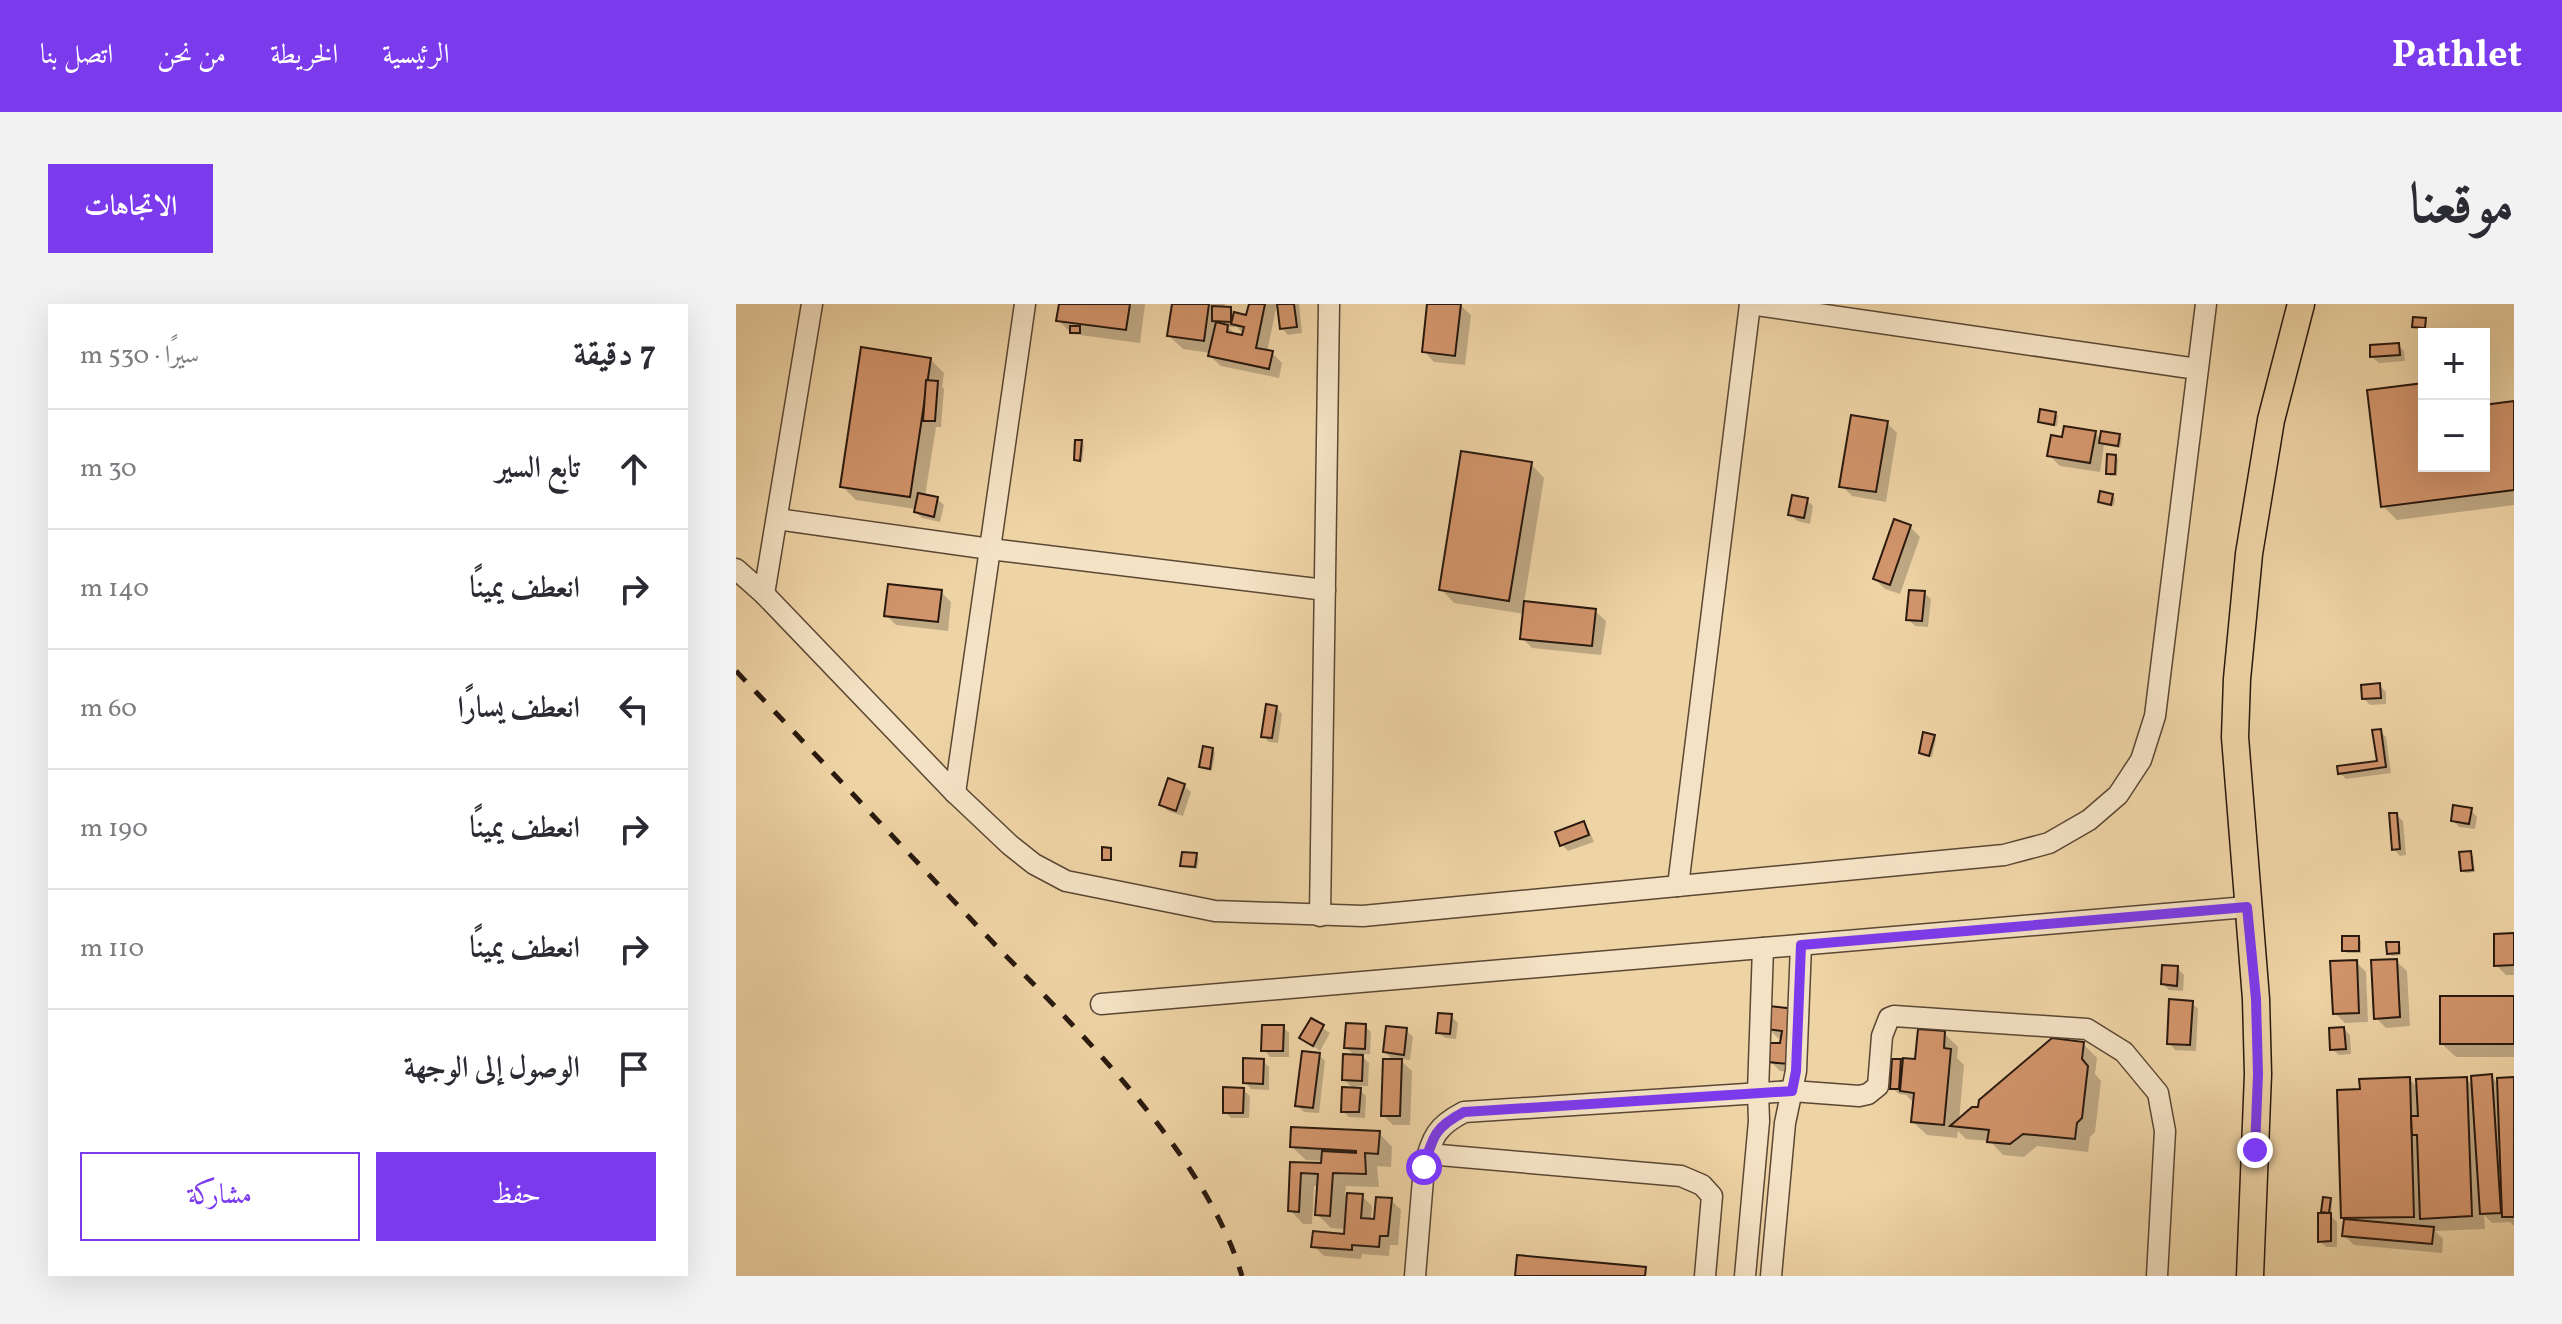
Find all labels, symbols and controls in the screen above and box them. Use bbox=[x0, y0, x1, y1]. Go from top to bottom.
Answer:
text: Pathlet bbox=[2392, 30, 2522, 83]
text: اتصل بنا bbox=[40, 36, 113, 75]
text: من نحن bbox=[157, 36, 226, 75]
text: الخريطة bbox=[270, 36, 338, 75]
text: الرئيسية bbox=[382, 36, 450, 75]
button: الاتجاهات bbox=[48, 164, 213, 253]
text: موقعنا bbox=[2409, 169, 2514, 247]
map controls bbox=[2418, 328, 2490, 472]
button: + bbox=[2418, 328, 2490, 400]
text: 7 دقيقة bbox=[574, 332, 656, 379]
text: سيرًا · 530 m bbox=[80, 338, 199, 374]
button: − bbox=[2418, 400, 2490, 472]
icon: ahead bbox=[612, 447, 656, 491]
text: تابع السير bbox=[496, 448, 580, 490]
text: 30 m bbox=[80, 451, 137, 487]
icon: right bbox=[612, 567, 656, 611]
text: انعطف يمينًا bbox=[469, 568, 580, 610]
text: 140 m bbox=[80, 571, 149, 607]
icon: left bbox=[612, 687, 656, 731]
text: انعطف يسارًا bbox=[457, 688, 580, 730]
text: 60 m bbox=[80, 691, 137, 727]
icon: right bbox=[612, 807, 656, 851]
text: انعطف يمينًا bbox=[469, 808, 580, 850]
text: 190 m bbox=[80, 811, 148, 847]
icon: right bbox=[612, 927, 656, 971]
text: انعطف يمينًا bbox=[469, 928, 580, 970]
text: 110 m bbox=[80, 931, 144, 967]
icon: arrive bbox=[612, 1047, 656, 1091]
text: الوصول إلى الوجهة bbox=[404, 1048, 580, 1090]
route end bbox=[2237, 1132, 2273, 1168]
route start bbox=[1406, 1149, 1442, 1185]
button: مشاركة bbox=[80, 1152, 360, 1241]
button: حفظ bbox=[376, 1152, 656, 1241]

